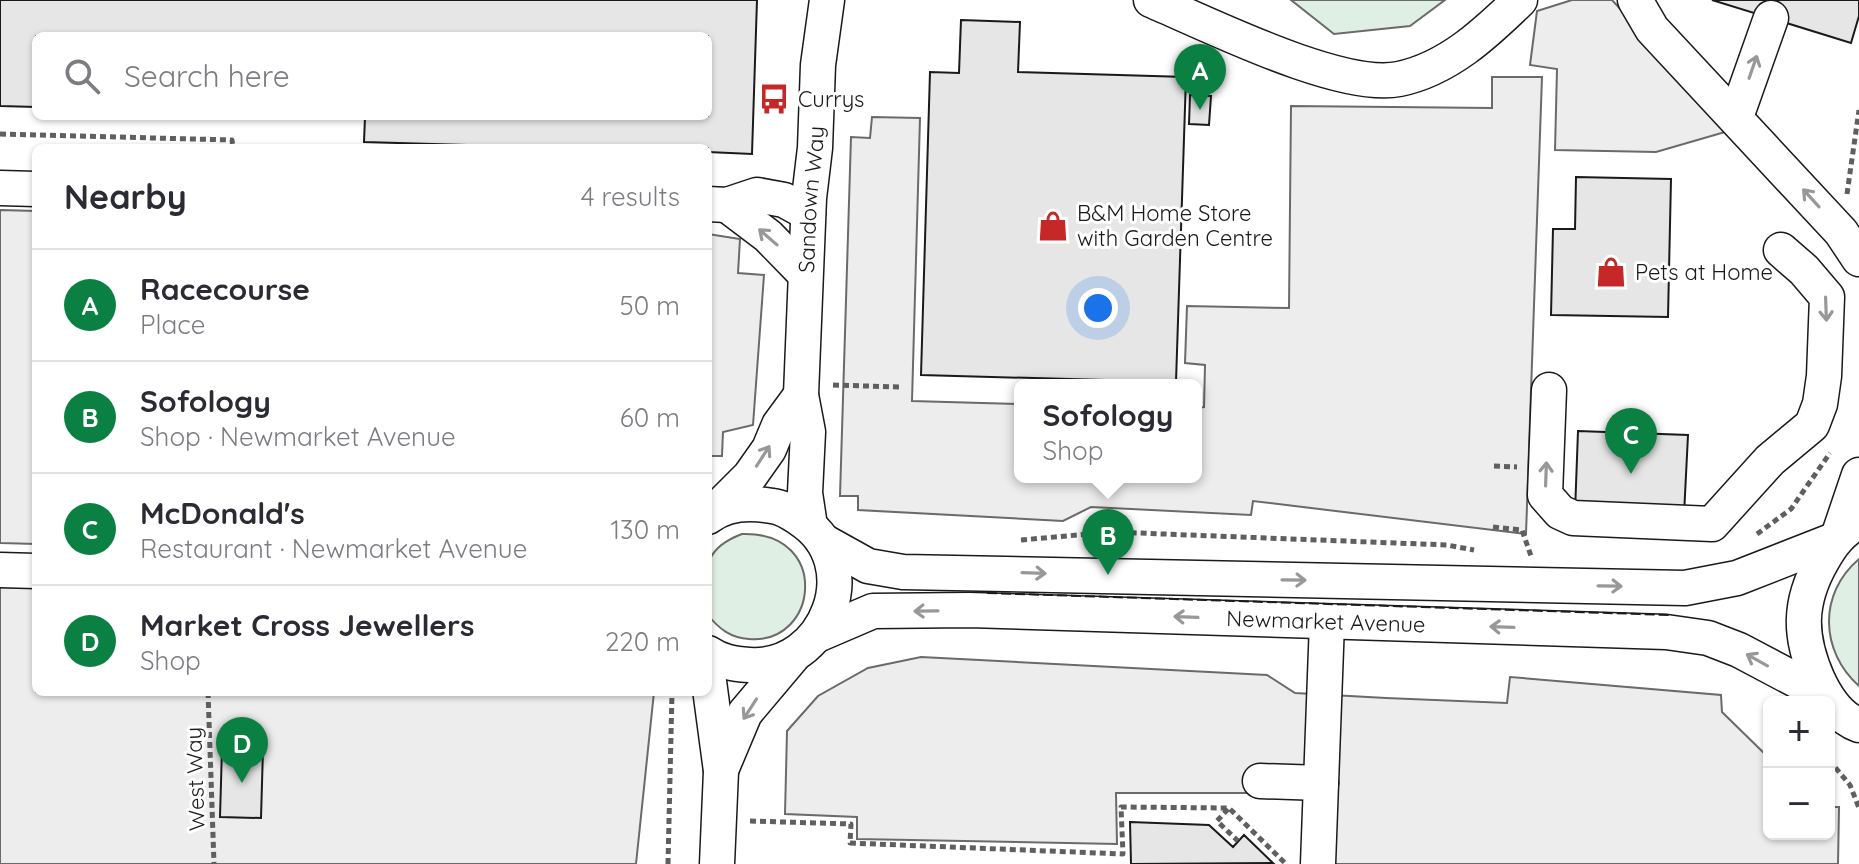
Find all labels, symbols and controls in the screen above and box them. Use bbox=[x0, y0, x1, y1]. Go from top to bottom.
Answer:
search box bbox=[32, 32, 712, 120]
pin: A bbox=[1174, 44, 1226, 110]
icon: search bbox=[60, 54, 104, 98]
one-way arrow bbox=[1747, 55, 1762, 80]
text: Search here bbox=[124, 57, 290, 95]
bus stop icon: Currys bbox=[757, 82, 791, 116]
place label: Currys bbox=[798, 85, 864, 113]
street label: Sandown Way bbox=[792, 126, 830, 273]
text: Nearby bbox=[64, 175, 187, 218]
text: 4 results bbox=[581, 180, 680, 213]
one-way arrow bbox=[1802, 189, 1820, 209]
place label: B&M Home Store with Garden Centre bbox=[1077, 199, 1273, 252]
shop icon: B&M Home Store with Garden Centre bbox=[1036, 209, 1070, 243]
one-way arrow bbox=[758, 229, 778, 247]
shop icon: Pets at Home bbox=[1594, 255, 1628, 289]
place label: Pets at Home bbox=[1635, 258, 1773, 286]
text: Racecourse bbox=[140, 270, 310, 308]
your location bbox=[1078, 288, 1118, 328]
text: A bbox=[82, 289, 98, 322]
text: 50 m bbox=[620, 289, 680, 322]
one-way arrow bbox=[1818, 295, 1833, 322]
text: Place bbox=[140, 308, 205, 341]
popup bbox=[1014, 379, 1202, 483]
text: Sofology bbox=[140, 382, 271, 420]
text: Sofology bbox=[1043, 396, 1173, 434]
text: B bbox=[81, 401, 99, 434]
text: 60 m bbox=[620, 401, 680, 434]
pin: C bbox=[1605, 408, 1657, 474]
text: Shop · Newmarket Avenue bbox=[140, 420, 456, 453]
text: Shop bbox=[1043, 434, 1103, 467]
one-way arrow bbox=[755, 446, 771, 468]
one-way arrow bbox=[1538, 461, 1553, 488]
text: McDonald's bbox=[140, 494, 305, 532]
pin: B bbox=[1082, 509, 1134, 575]
text: C bbox=[82, 513, 98, 546]
text: 130 m bbox=[610, 513, 680, 546]
text: Restaurant · Newmarket Avenue bbox=[140, 532, 527, 565]
one-way arrow bbox=[1020, 565, 1047, 581]
one-way arrow bbox=[1280, 572, 1307, 588]
one-way arrow bbox=[1596, 578, 1623, 594]
one-way arrow bbox=[913, 603, 940, 618]
street label: Newmarket Avenue bbox=[1226, 604, 1426, 638]
text: Market Cross Jewellers bbox=[140, 606, 475, 644]
one-way arrow bbox=[1173, 610, 1200, 625]
one-way arrow bbox=[1489, 620, 1516, 635]
text: D bbox=[81, 625, 99, 658]
text: 220 m bbox=[605, 625, 680, 658]
text: Shop bbox=[140, 644, 201, 677]
one-way arrow bbox=[1745, 651, 1769, 667]
map controls bbox=[1763, 696, 1835, 840]
button: + bbox=[1763, 696, 1835, 768]
one-way arrow bbox=[742, 697, 758, 720]
pin: D bbox=[216, 717, 268, 783]
street label: West Way bbox=[179, 727, 211, 831]
button: − bbox=[1763, 768, 1835, 840]

